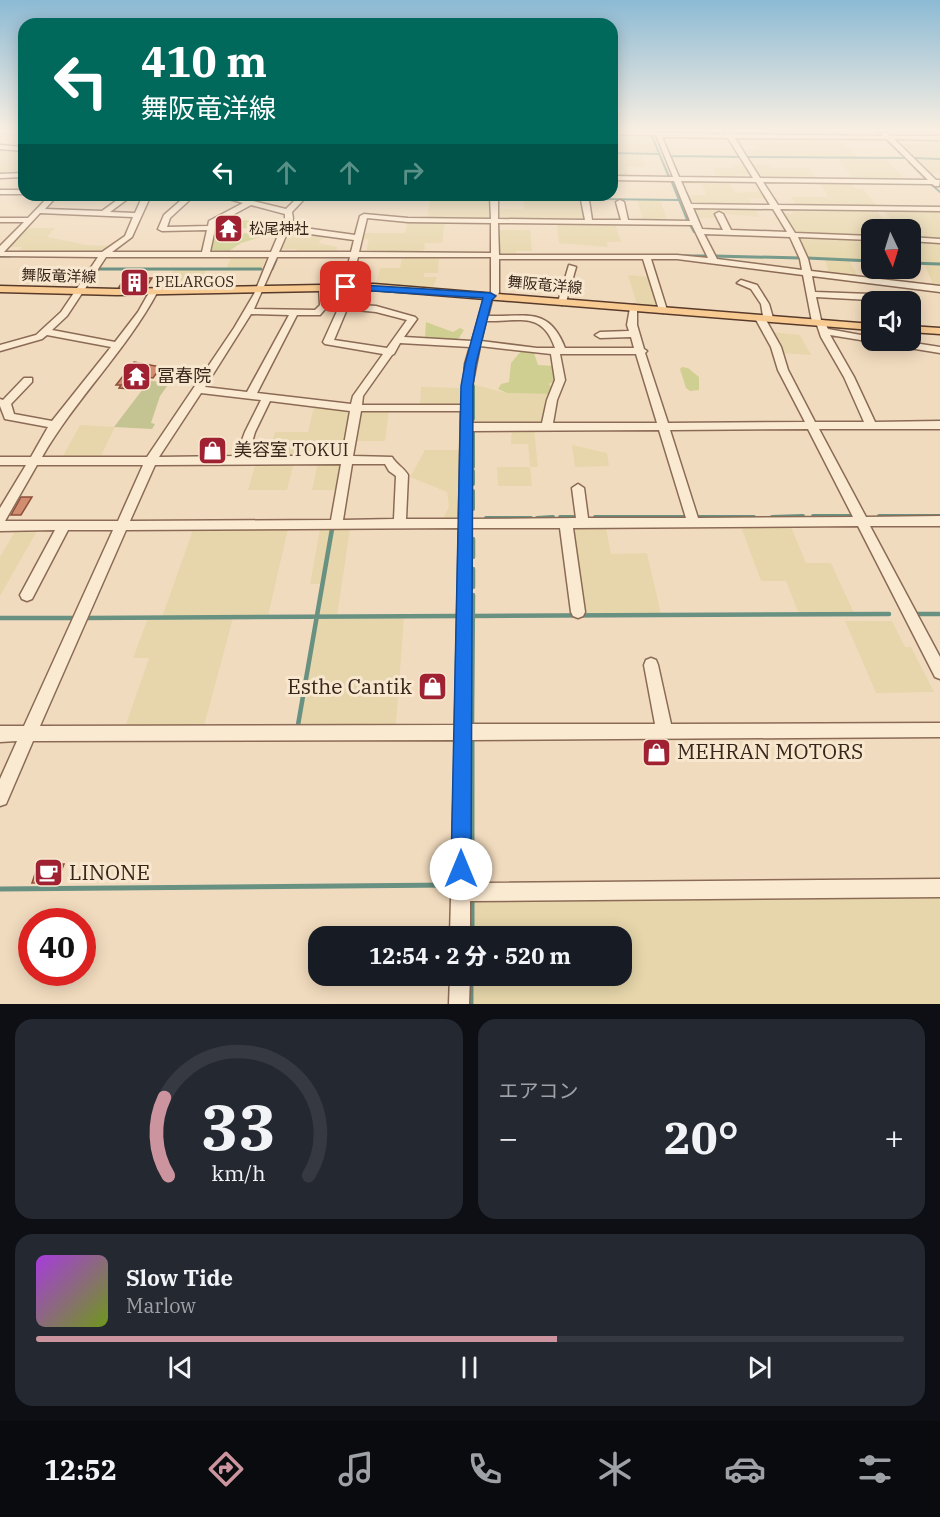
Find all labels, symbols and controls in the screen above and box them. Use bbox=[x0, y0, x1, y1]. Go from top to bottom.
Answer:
text: 410 m bbox=[141, 34, 267, 89]
icon: left bbox=[42, 42, 120, 120]
text: 舞阪竜洋線 bbox=[141, 90, 276, 125]
icon: left bbox=[207, 156, 240, 189]
icon: ahead bbox=[270, 156, 303, 189]
icon: ahead bbox=[333, 156, 366, 189]
icon: right bbox=[396, 156, 429, 189]
temple icon: 松尾神社 bbox=[212, 213, 244, 245]
place label: 松尾神社 bbox=[249, 219, 309, 238]
north arrow bbox=[861, 219, 921, 279]
map controls bbox=[861, 219, 921, 351]
pin bbox=[320, 261, 371, 312]
street label: 舞阪竜洋線 bbox=[21, 265, 97, 286]
building icon: PELARGOS bbox=[118, 266, 150, 298]
icon: arrive bbox=[329, 270, 362, 303]
place label: PELARGOS bbox=[155, 272, 234, 291]
street label: 舞阪竜洋線 bbox=[507, 272, 583, 297]
button: sound bbox=[861, 291, 921, 351]
temple icon: 冨春院 bbox=[120, 360, 152, 392]
place label: 冨春院 bbox=[157, 364, 211, 387]
shop icon: 美容室 TOKUI bbox=[197, 434, 229, 466]
place label: 美容室 TOKUI bbox=[234, 438, 349, 461]
shop icon: Esthe Cantik bbox=[417, 671, 449, 703]
place label: Esthe Cantik bbox=[287, 672, 413, 700]
shop icon: MEHRAN MOTORS bbox=[640, 736, 672, 768]
place label: MEHRAN MOTORS bbox=[677, 737, 863, 765]
position arrow bbox=[429, 837, 493, 901]
cafe icon: LINONE bbox=[32, 857, 64, 889]
place label: LINONE bbox=[69, 858, 150, 886]
speed limit sign: 40 bbox=[18, 908, 96, 986]
text: 12:54 · 2 分 · 520 m bbox=[369, 941, 571, 970]
text: エアコン bbox=[499, 1077, 579, 1104]
text: 33 bbox=[201, 1086, 276, 1167]
text: 20° bbox=[664, 1108, 739, 1166]
text: − bbox=[499, 1116, 518, 1159]
text: + bbox=[884, 1116, 904, 1159]
text: km/h bbox=[212, 1159, 266, 1187]
text: Slow Tide bbox=[126, 1263, 233, 1292]
text: Marlow bbox=[126, 1292, 196, 1319]
icon: previous bbox=[164, 1351, 197, 1384]
icon: pause bbox=[453, 1351, 486, 1384]
icon: next bbox=[743, 1351, 776, 1384]
icon: directions bbox=[205, 1448, 247, 1490]
icon: music bbox=[335, 1448, 377, 1490]
icon: phone bbox=[464, 1448, 506, 1490]
icon: climate bbox=[594, 1448, 636, 1490]
icon: car bbox=[724, 1448, 766, 1490]
icon: filters bbox=[854, 1448, 896, 1490]
text: 12:52 bbox=[44, 1452, 117, 1487]

